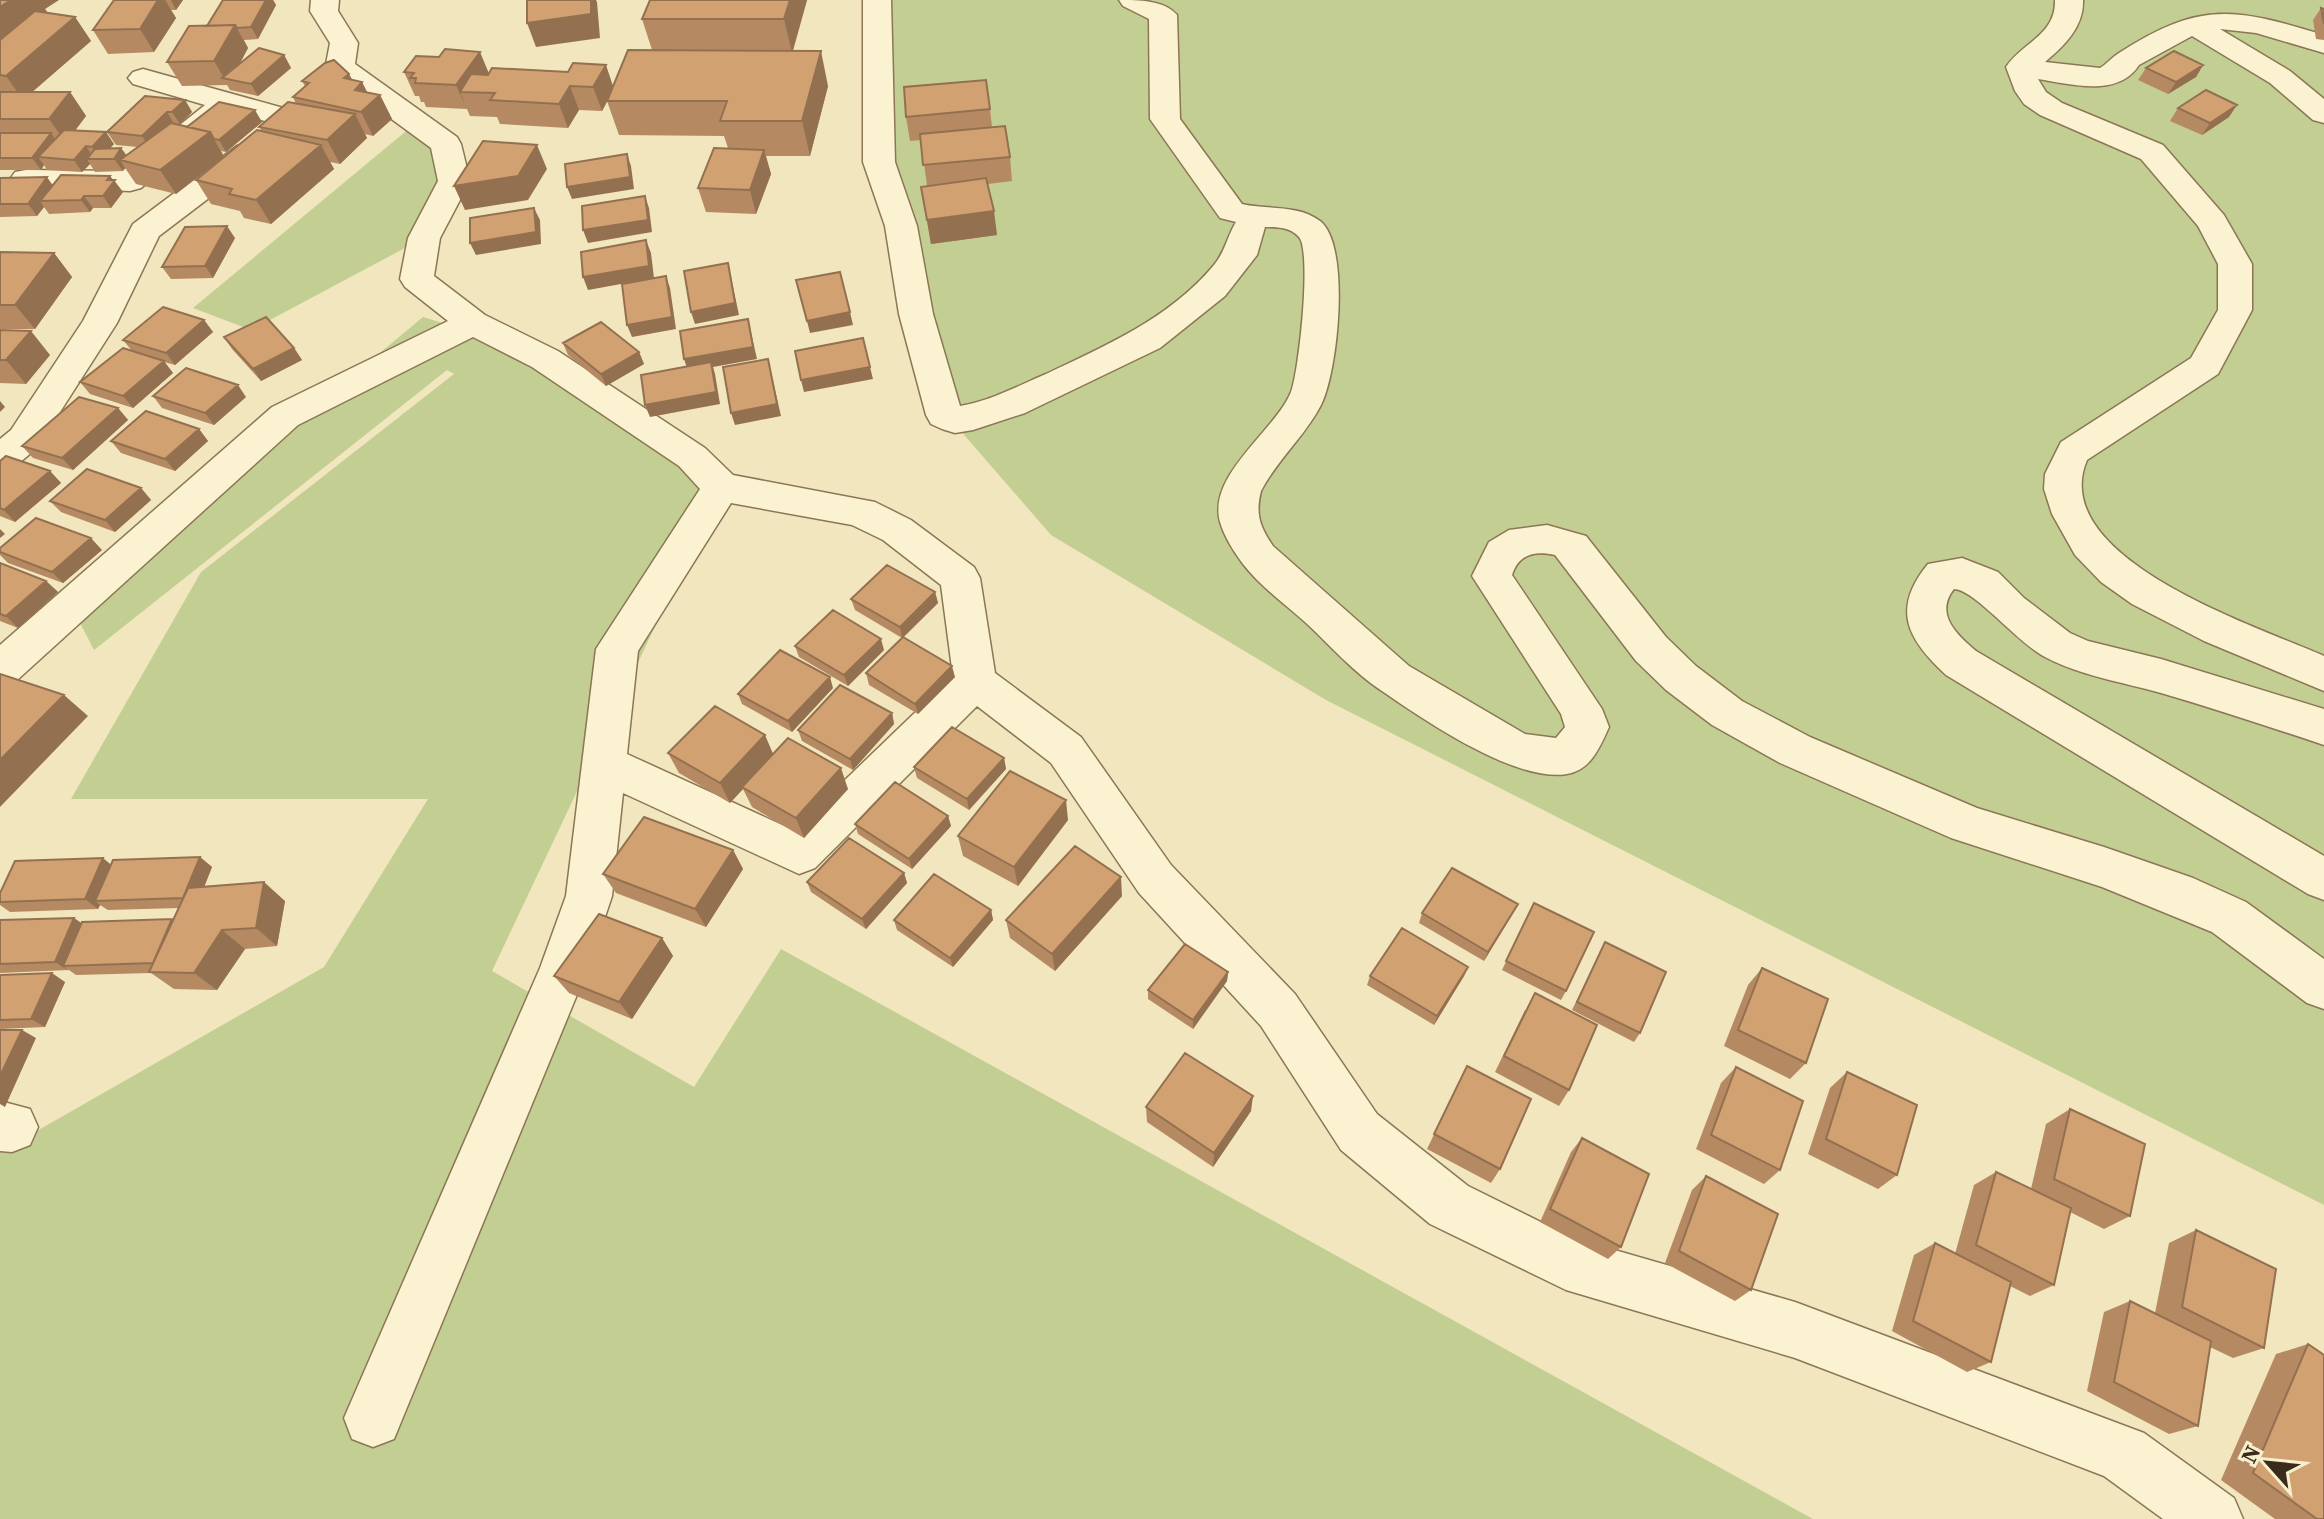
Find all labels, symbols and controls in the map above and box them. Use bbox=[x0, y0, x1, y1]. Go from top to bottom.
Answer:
north arrow bbox=[2228, 1423, 2308, 1503]
text: N bbox=[2233, 1440, 2267, 1468]

